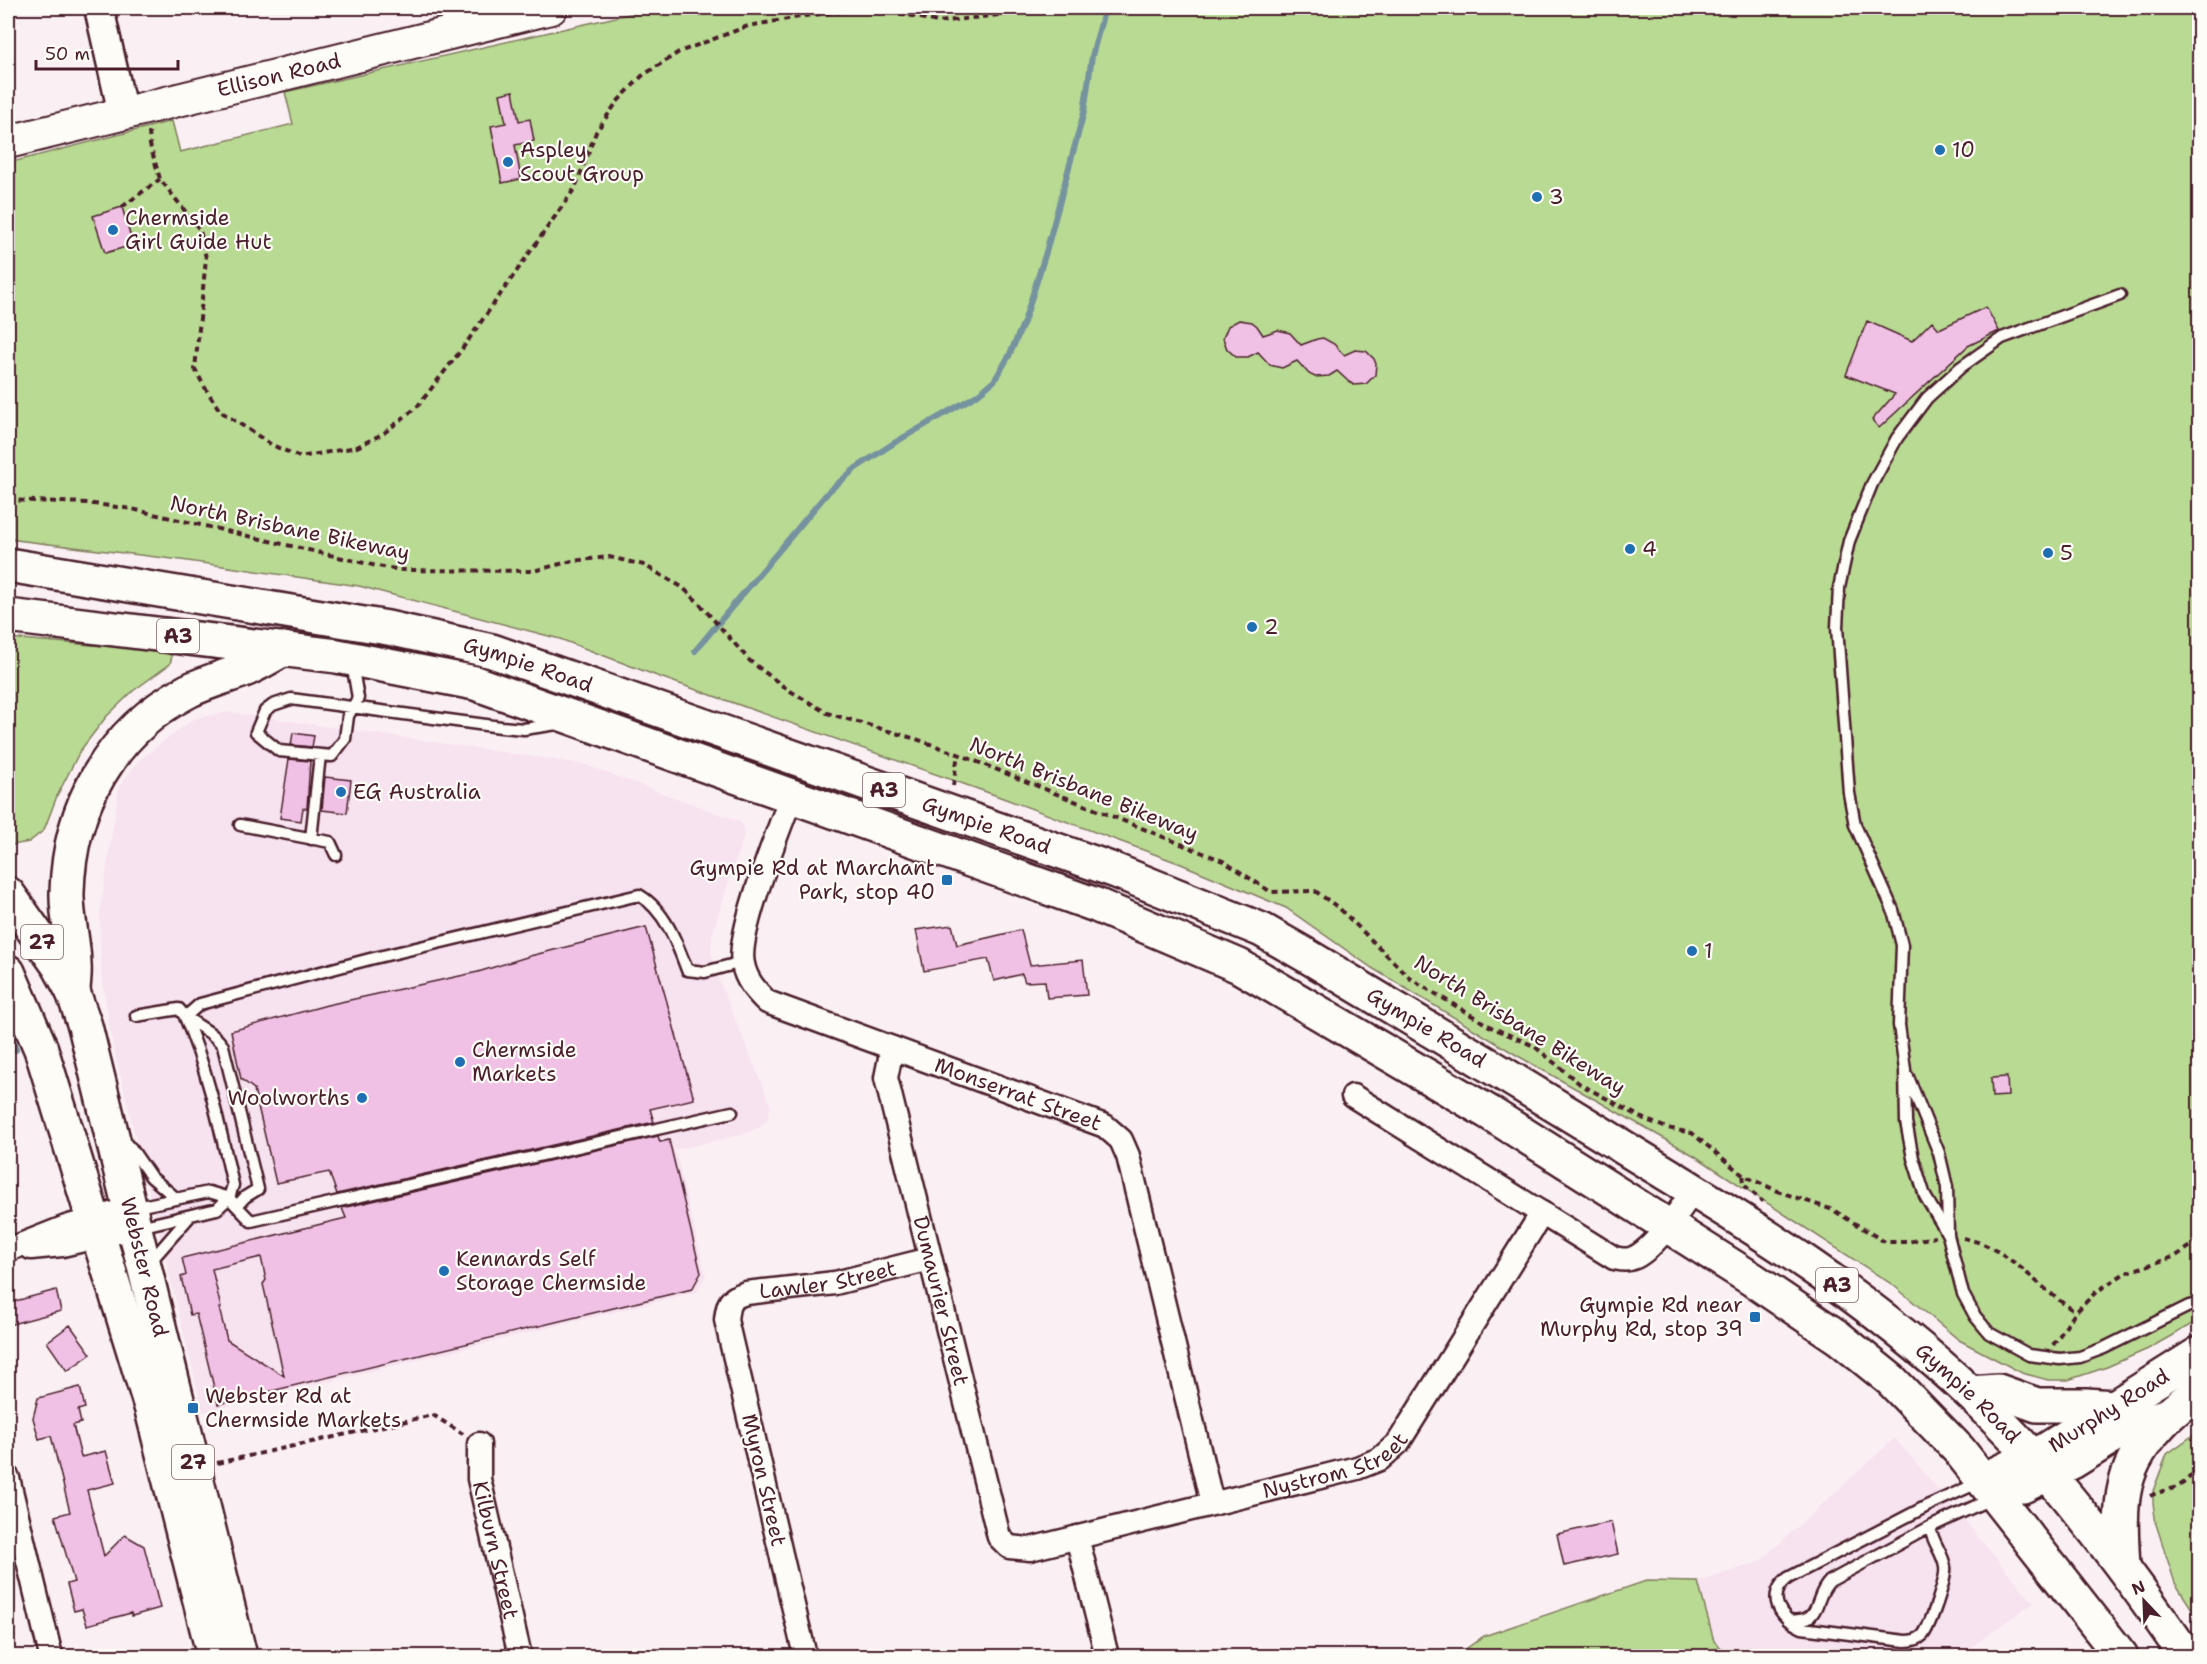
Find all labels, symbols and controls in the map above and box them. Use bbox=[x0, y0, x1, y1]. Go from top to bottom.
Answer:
scale bar bbox=[36, 33, 178, 71]
text: 50 m bbox=[45, 42, 90, 66]
street label: Ellison Road bbox=[214, 46, 344, 104]
place label: Aspley Scout Group bbox=[520, 136, 644, 188]
place label: 10 bbox=[1952, 136, 1975, 164]
marker: 10 bbox=[1933, 143, 1947, 157]
marker: Aspley Scout Group bbox=[501, 155, 515, 169]
place label: 3 bbox=[1549, 183, 1564, 211]
marker: 3 bbox=[1530, 190, 1544, 204]
place label: Chermside Girl Guide Hut bbox=[125, 204, 272, 256]
marker: Chermside Girl Guide Hut bbox=[106, 223, 120, 237]
street label: North Brisbane Bikeway bbox=[167, 489, 413, 567]
place label: 4 bbox=[1642, 535, 1657, 563]
place label: 5 bbox=[2060, 539, 2073, 567]
marker: 4 bbox=[1623, 542, 1637, 556]
marker: 5 bbox=[2041, 546, 2055, 560]
place label: 2 bbox=[1264, 613, 1279, 641]
road number: A3 bbox=[157, 619, 199, 653]
marker: 2 bbox=[1245, 620, 1259, 634]
street label: Gympie Road bbox=[460, 631, 596, 699]
street label: North Brisbane Bikeway bbox=[965, 730, 1203, 848]
road number: A3 bbox=[863, 773, 905, 807]
place label: EG Australia bbox=[353, 778, 481, 806]
marker: EG Australia bbox=[334, 785, 348, 799]
street label: Gympie Road bbox=[918, 790, 1055, 861]
place label: Gympie Rd at Marchant Park, stop 40 bbox=[690, 854, 935, 906]
marker: Gympie Rd at Marchant Park, stop 40 bbox=[940, 873, 954, 887]
road number: 27 bbox=[21, 925, 63, 959]
place label: 1 bbox=[1704, 937, 1713, 965]
marker: 1 bbox=[1685, 944, 1699, 958]
street label: North Brisbane Bikeway bbox=[1409, 948, 1631, 1102]
street label: Gympie Road bbox=[1362, 981, 1492, 1074]
place label: Chermside Markets bbox=[472, 1036, 577, 1088]
street label: Monserrat Street bbox=[931, 1051, 1105, 1138]
marker: Chermside Markets bbox=[453, 1055, 467, 1069]
place label: Woolworths bbox=[227, 1084, 350, 1112]
marker: Woolworths bbox=[355, 1091, 369, 1105]
street label: Webster Road bbox=[114, 1194, 175, 1340]
street label: Dumaurier Street bbox=[906, 1213, 975, 1389]
place label: Kennards Self Storage Chermside bbox=[456, 1245, 646, 1297]
street label: Lawler Street bbox=[758, 1254, 899, 1305]
marker: Kennards Self Storage Chermside bbox=[437, 1264, 451, 1278]
road number: A3 bbox=[1816, 1268, 1858, 1302]
place label: Gympie Rd near Murphy Rd, stop 39 bbox=[1540, 1291, 1743, 1343]
marker: Gympie Rd near Murphy Rd, stop 39 bbox=[1748, 1310, 1762, 1324]
street label: Gympie Road bbox=[1910, 1337, 2027, 1450]
street label: Murphy Road bbox=[2043, 1362, 2175, 1459]
place label: Webster Rd at Chermside Markets bbox=[205, 1382, 401, 1434]
marker: Webster Rd at Chermside Markets bbox=[186, 1401, 200, 1415]
street label: Myron Street bbox=[735, 1411, 793, 1549]
street label: Nystrom Street bbox=[1259, 1428, 1415, 1505]
road number: 27 bbox=[172, 1445, 214, 1479]
street label: Kilburn Street bbox=[466, 1478, 525, 1622]
north arrow bbox=[2114, 1571, 2174, 1631]
text: N bbox=[2128, 1576, 2148, 1600]

